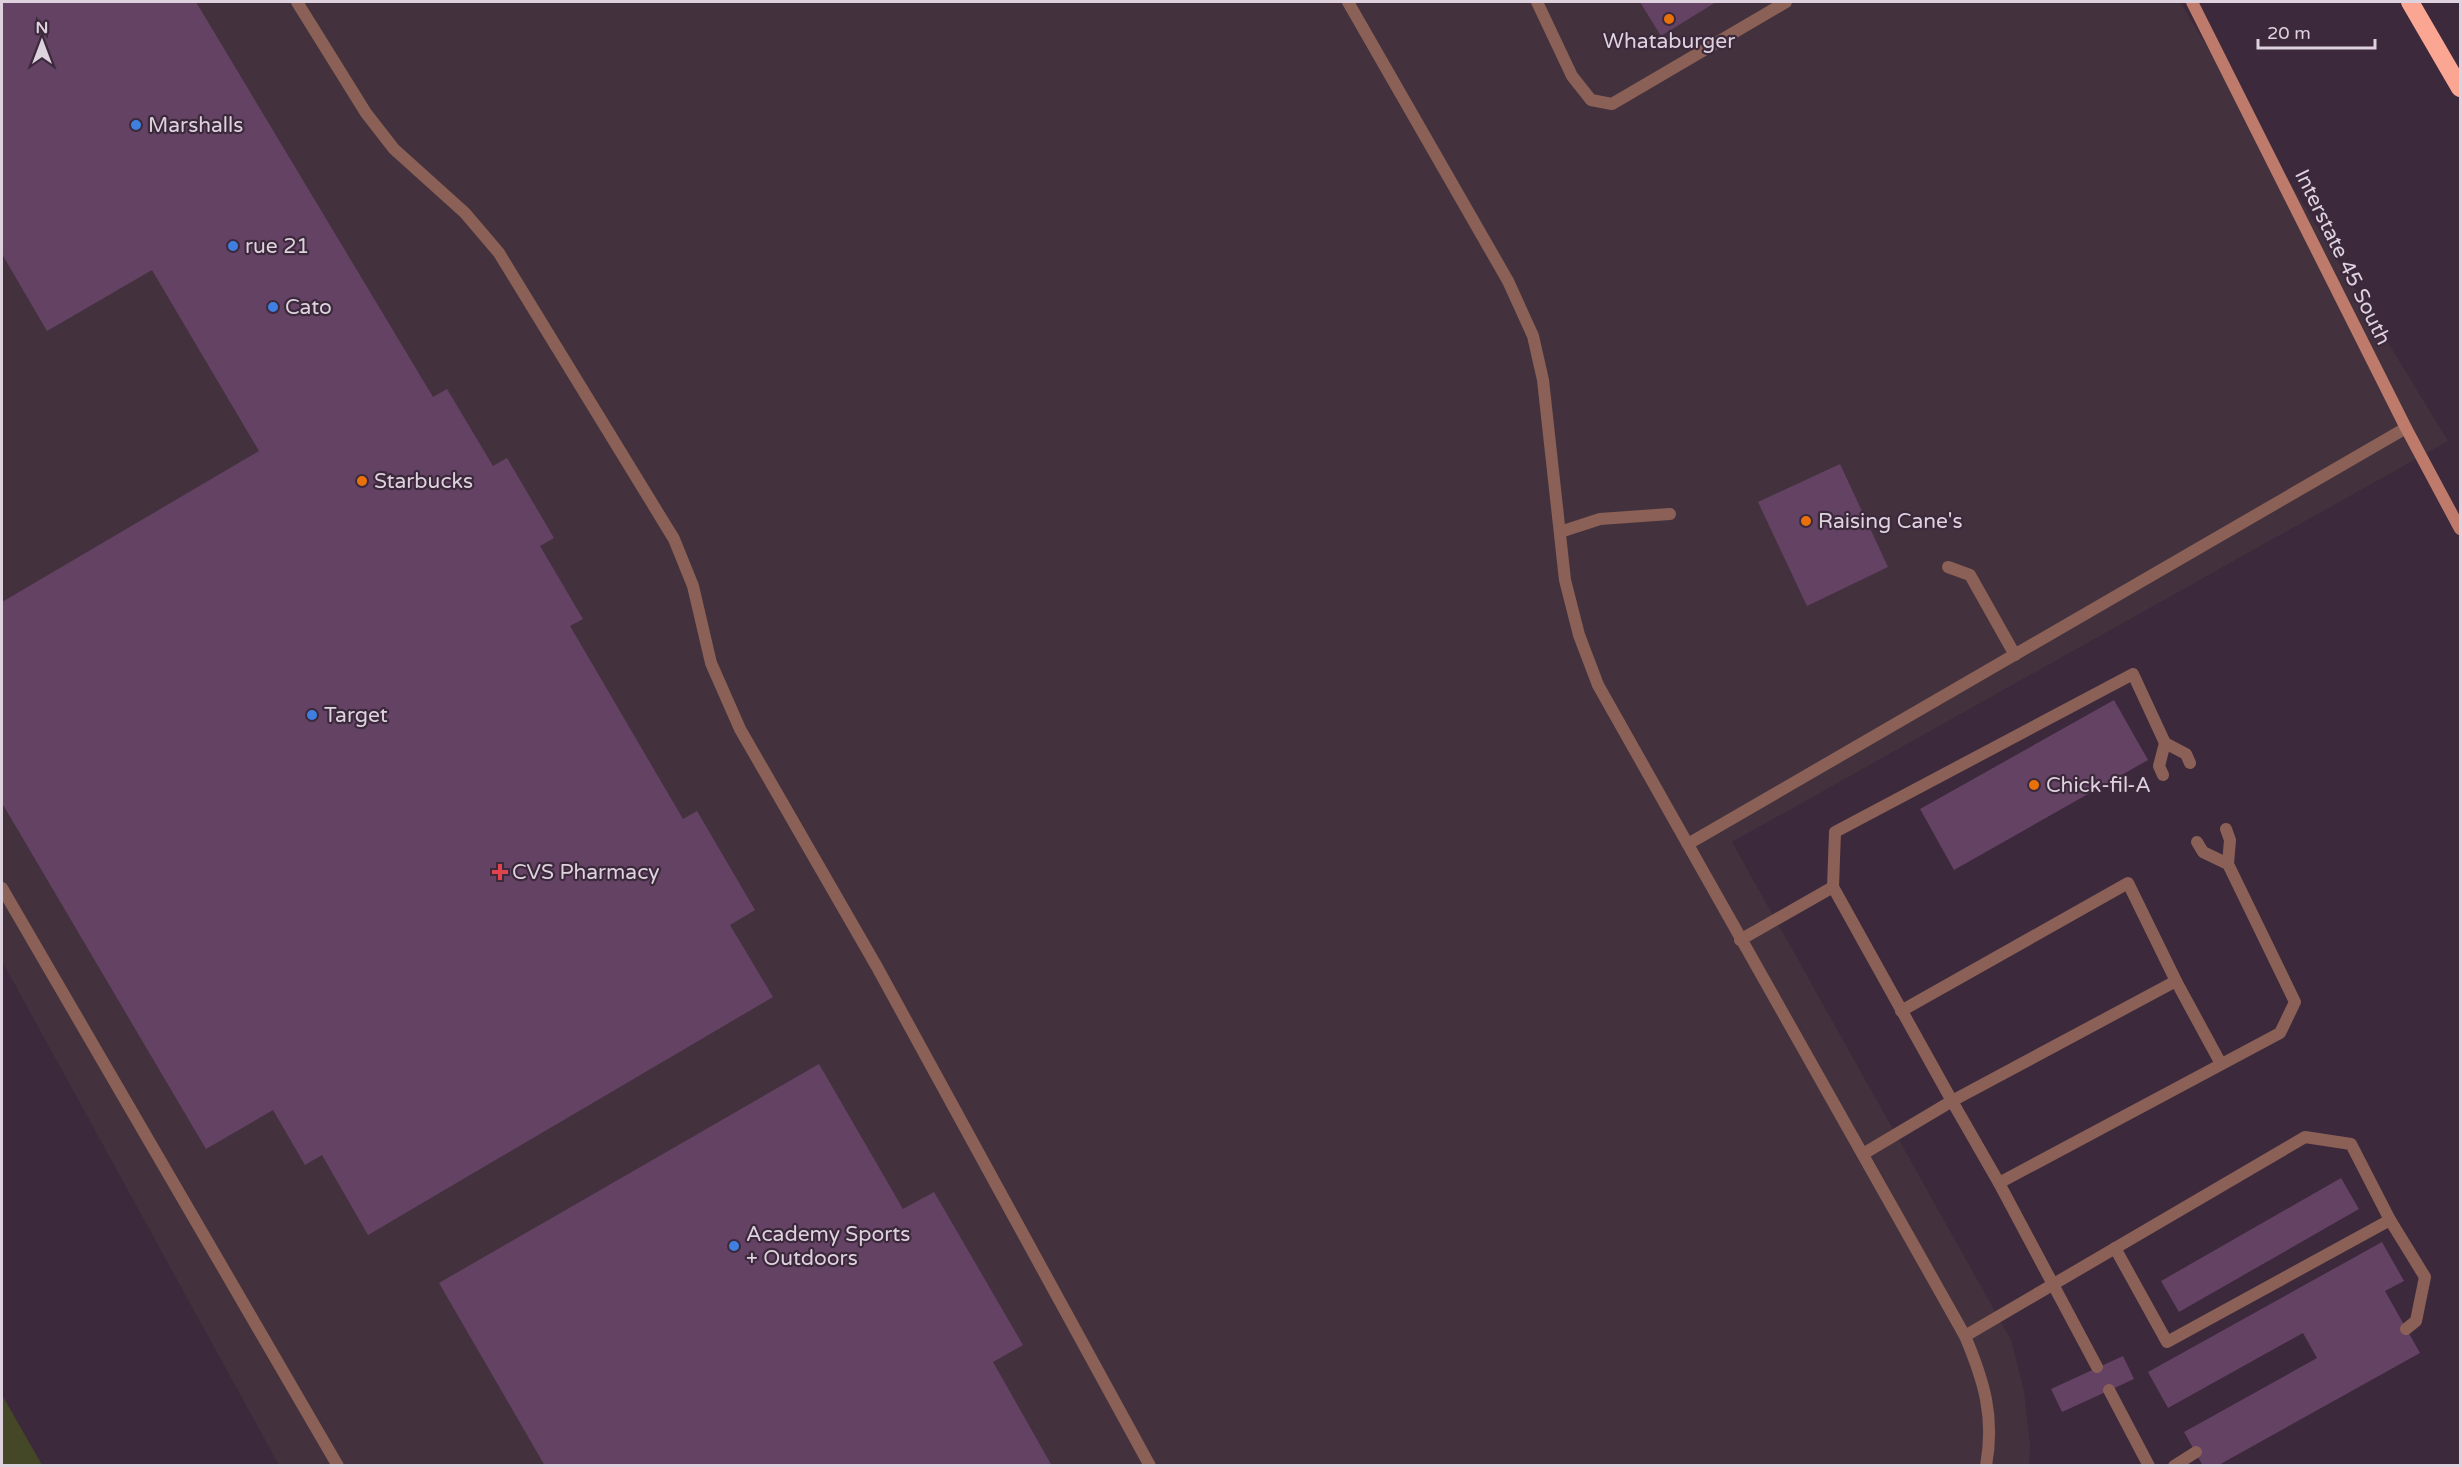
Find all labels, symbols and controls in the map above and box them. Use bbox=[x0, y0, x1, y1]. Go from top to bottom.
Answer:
north arrow bbox=[12, 12, 72, 72]
marker: Whataburger bbox=[1662, 12, 1676, 26]
scale bar bbox=[2258, 12, 2375, 50]
text: N bbox=[36, 18, 48, 38]
text: 20 m bbox=[2267, 22, 2311, 44]
place label: Whataburger bbox=[1603, 29, 1735, 54]
place label: Marshalls bbox=[148, 113, 243, 138]
marker: Marshalls bbox=[129, 118, 143, 132]
street label: Interstate 45 South bbox=[2289, 165, 2396, 349]
place label: rue 21 bbox=[245, 234, 310, 259]
marker: rue 21 bbox=[226, 239, 240, 253]
place label: Cato bbox=[285, 295, 332, 320]
marker: Cato bbox=[266, 300, 280, 314]
place label: Starbucks bbox=[374, 469, 473, 494]
marker: Starbucks bbox=[355, 474, 369, 488]
place label: Raising Cane's bbox=[1818, 509, 1963, 534]
marker: Raising Cane's bbox=[1799, 514, 1813, 528]
place label: Target bbox=[324, 703, 388, 728]
marker: Target bbox=[305, 708, 319, 722]
place label: Chick-fil-A bbox=[2046, 773, 2151, 798]
marker: Chick-fil-A bbox=[2027, 778, 2041, 792]
place label: CVS Pharmacy bbox=[512, 860, 660, 885]
marker: CVS Pharmacy bbox=[493, 865, 507, 879]
place label: Academy Sports + Outdoors bbox=[746, 1222, 910, 1271]
marker: Academy Sports + Outdoors bbox=[727, 1239, 741, 1253]

